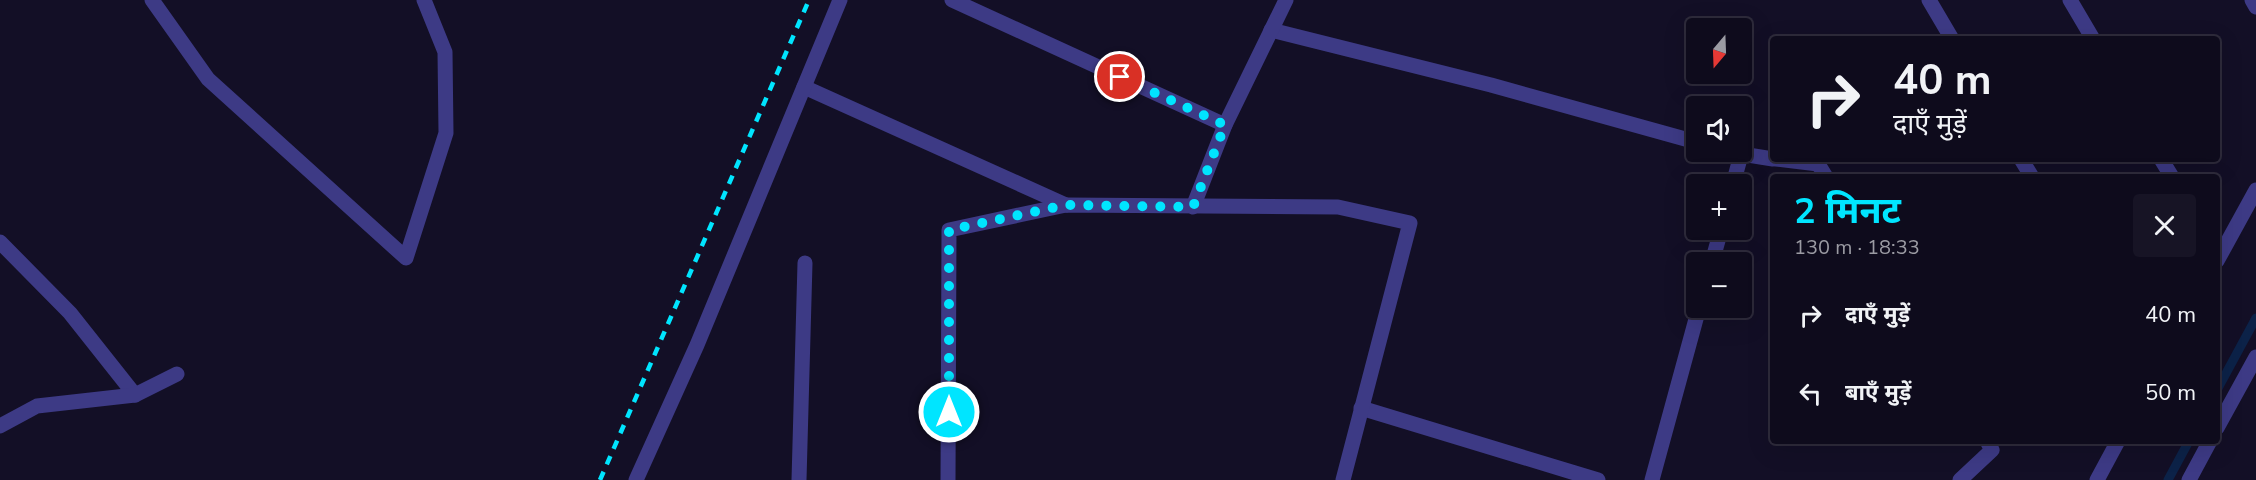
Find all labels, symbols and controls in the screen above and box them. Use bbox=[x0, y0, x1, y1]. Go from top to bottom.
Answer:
north arrow bbox=[1686, 18, 1752, 84]
map controls bbox=[1686, 18, 1752, 318]
pin bbox=[1094, 51, 1145, 102]
text: 40 m bbox=[1893, 52, 1992, 109]
icon: arrive bbox=[1103, 60, 1136, 93]
icon: right bbox=[1794, 60, 1872, 138]
button: sound bbox=[1686, 96, 1752, 162]
text: दाएँ मुड़ें bbox=[1893, 106, 1967, 143]
button: + bbox=[1686, 174, 1752, 240]
text: 2 मिनट bbox=[1794, 187, 1901, 236]
button: close bbox=[2133, 194, 2196, 257]
text: 130 m · 18:33 bbox=[1794, 234, 1920, 261]
button: − bbox=[1686, 252, 1752, 318]
icon: right bbox=[1794, 299, 1827, 332]
text: दाएँ मुड़ें bbox=[1845, 300, 1910, 330]
text: 40 m bbox=[2145, 300, 2196, 330]
icon: left bbox=[1794, 377, 1827, 410]
text: बाएँ मुड़ें bbox=[1845, 378, 1911, 408]
text: 50 m bbox=[2145, 378, 2196, 408]
position arrow bbox=[917, 380, 981, 444]

